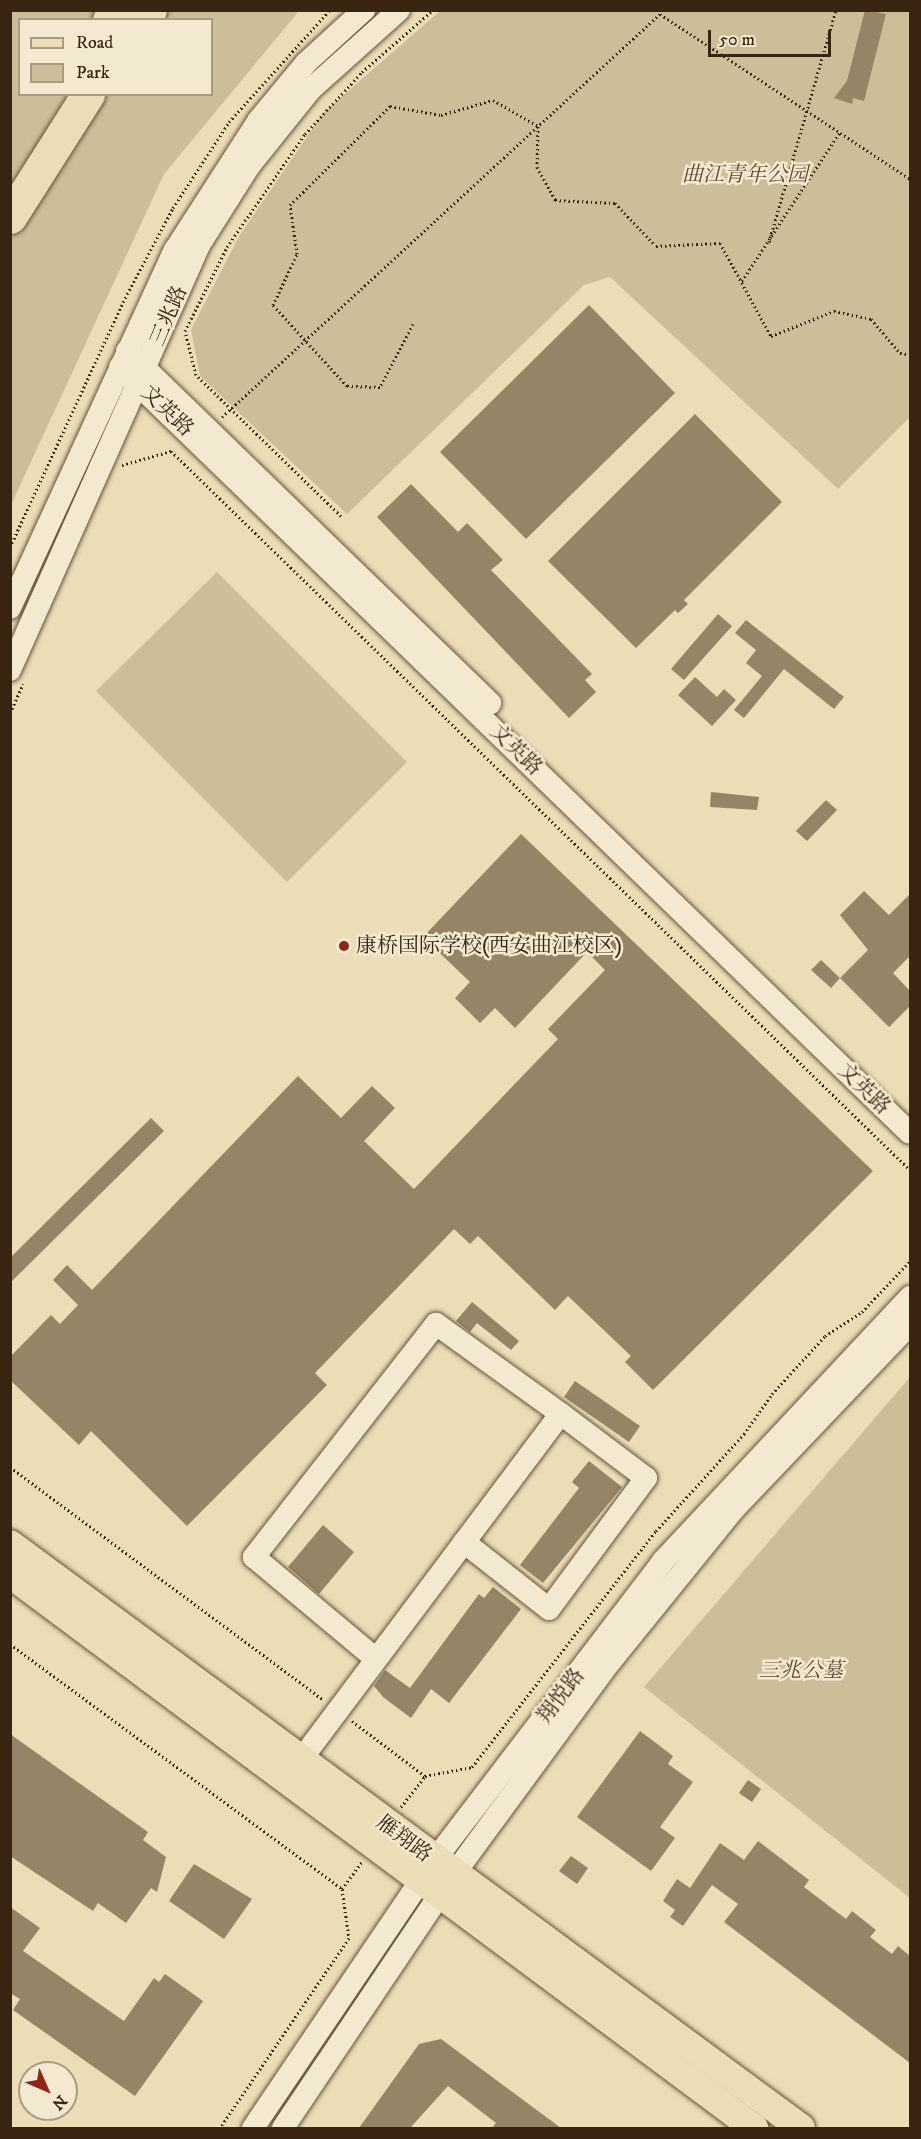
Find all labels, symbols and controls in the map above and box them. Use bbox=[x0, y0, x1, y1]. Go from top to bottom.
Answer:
legend bbox=[18, 18, 213, 96]
scale bar bbox=[711, 18, 834, 56]
text: 50 m bbox=[719, 29, 755, 51]
text: Road bbox=[76, 32, 113, 54]
text: Park bbox=[76, 62, 110, 84]
park label: 曲江青年公园 bbox=[682, 162, 808, 188]
street label: 三兆路 bbox=[145, 282, 193, 350]
street label: 文英路 bbox=[136, 380, 198, 442]
street label: 文英路 bbox=[485, 719, 547, 781]
place label: 康桥国际学校(西安曲江校区) bbox=[356, 933, 622, 959]
marker: 康桥国际学校(西安曲江校区) bbox=[337, 939, 351, 953]
street label: 文英路 bbox=[833, 1058, 895, 1120]
park label: 三兆公墓 bbox=[759, 1658, 843, 1684]
street label: 翔悦路 bbox=[532, 1663, 590, 1729]
street label: 雁翔路 bbox=[371, 1810, 437, 1868]
north arrow bbox=[18, 2061, 78, 2121]
text: N bbox=[48, 2091, 71, 2114]

